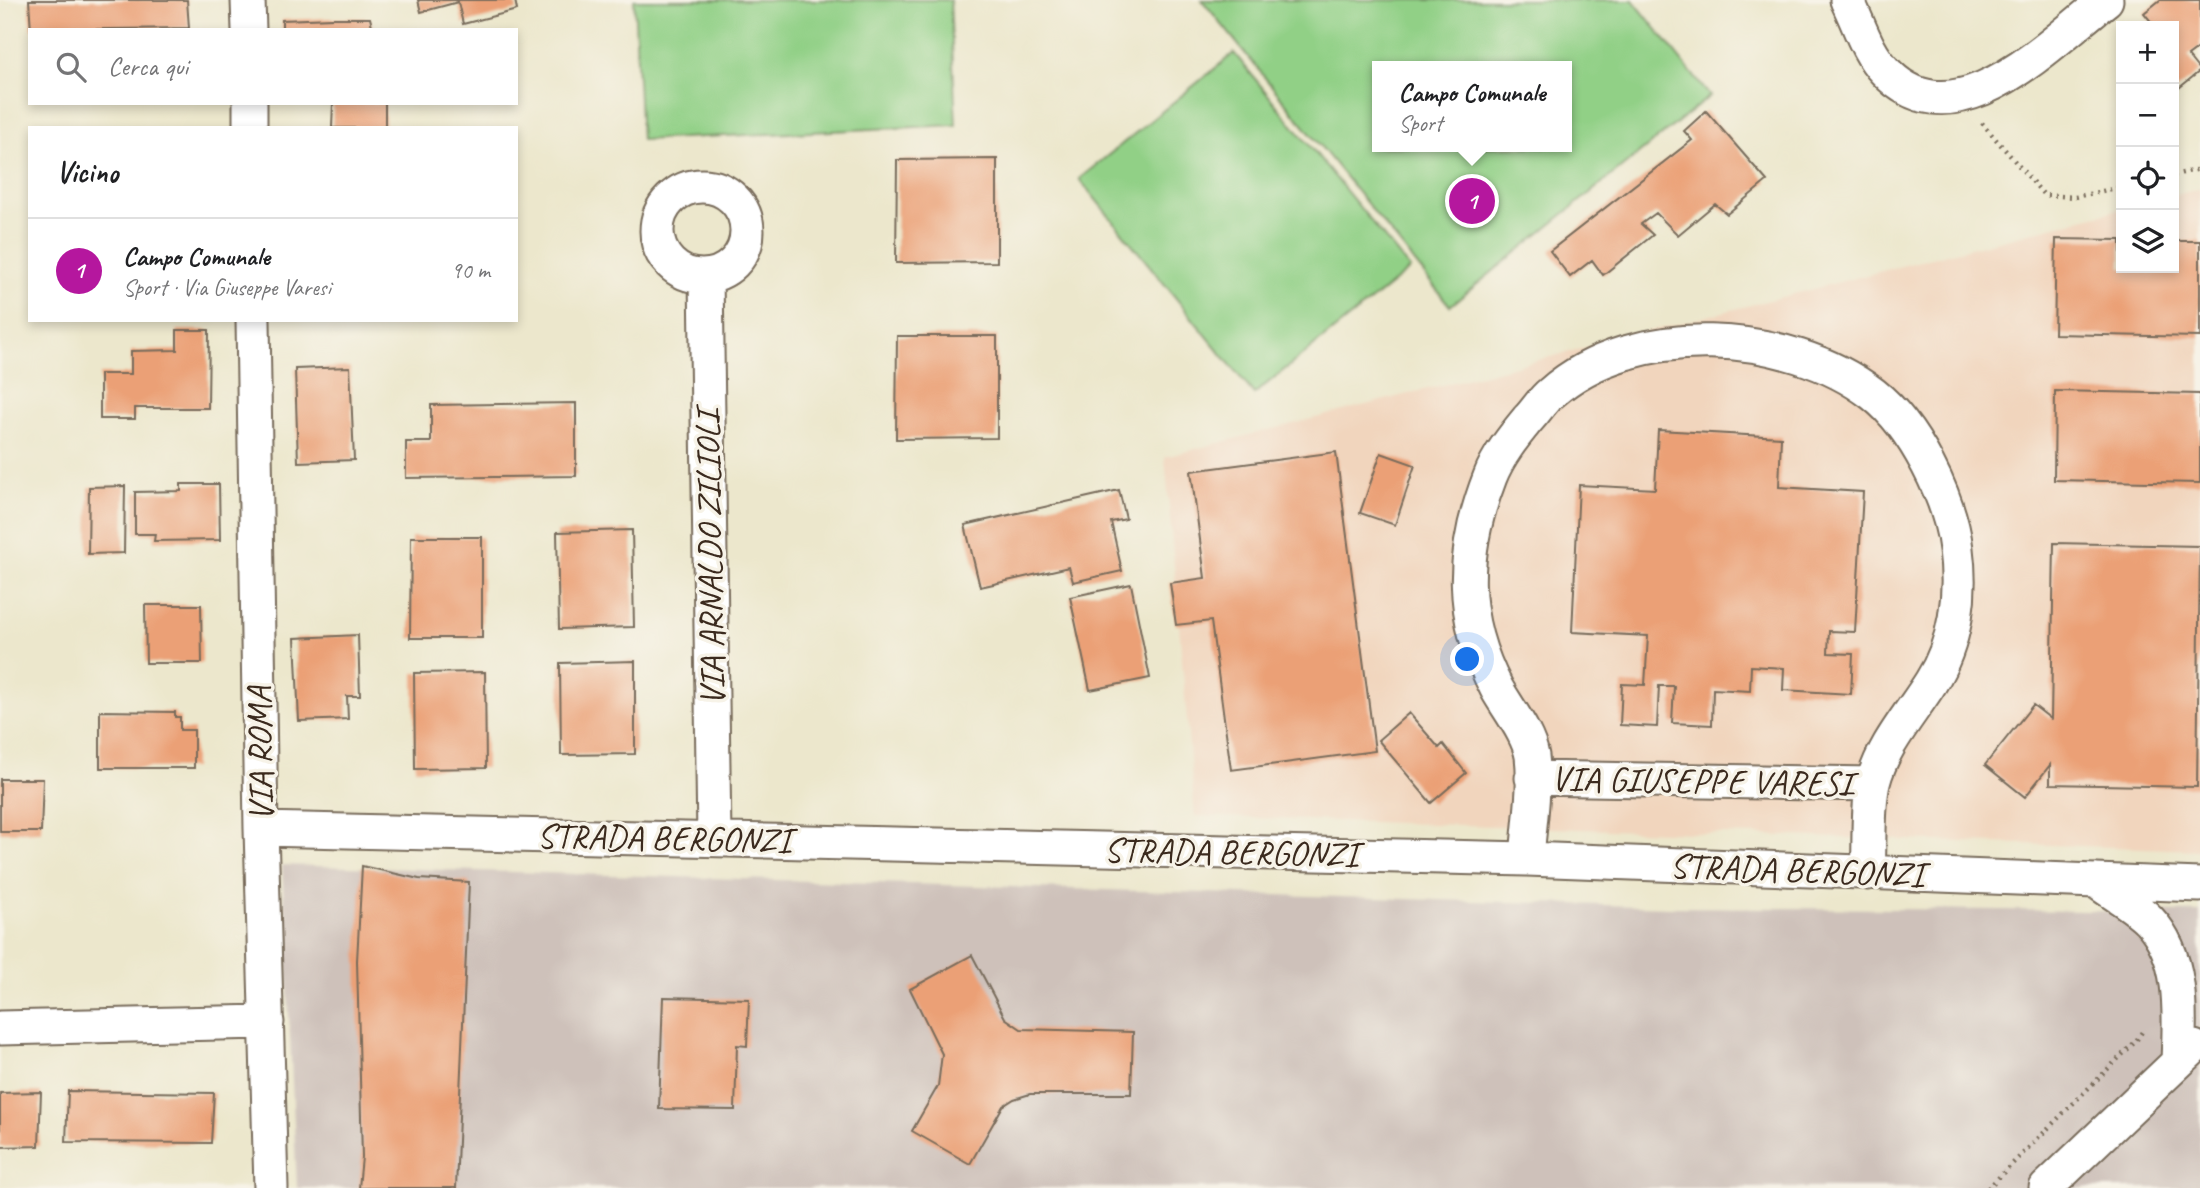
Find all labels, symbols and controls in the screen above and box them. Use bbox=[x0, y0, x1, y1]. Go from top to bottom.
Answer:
map controls bbox=[2116, 21, 2179, 273]
button: + bbox=[2116, 21, 2179, 84]
search box bbox=[28, 28, 518, 105]
icon: search bbox=[52, 48, 90, 86]
text: Cerca qui bbox=[108, 50, 188, 83]
popup bbox=[1372, 61, 1572, 152]
text: Campo Comunale bbox=[1399, 76, 1545, 109]
button: − bbox=[2116, 84, 2179, 147]
text: Sport bbox=[1399, 109, 1442, 138]
button: locate bbox=[2116, 147, 2179, 210]
text: Vicino bbox=[56, 153, 118, 191]
pin: 1 bbox=[1449, 175, 1495, 227]
button: layers bbox=[2116, 210, 2179, 273]
text: Campo Comunale bbox=[123, 240, 270, 273]
text: 1 bbox=[74, 256, 84, 285]
text: 90 m bbox=[451, 256, 490, 285]
text: Sport · Via Giuseppe Varesi bbox=[123, 273, 331, 302]
street label: VIA ARNALDO ZILIOLI bbox=[685, 403, 735, 706]
your location bbox=[1450, 642, 1484, 676]
street label: VIA ROMA bbox=[236, 685, 284, 822]
street label: VIA GIUSEPPE VARESI bbox=[1551, 756, 1860, 806]
street label: STRADA BERGONZI bbox=[536, 813, 799, 863]
street label: STRADA BERGONZI bbox=[1103, 827, 1366, 877]
street label: STRADA BERGONZI bbox=[1669, 843, 1932, 897]

